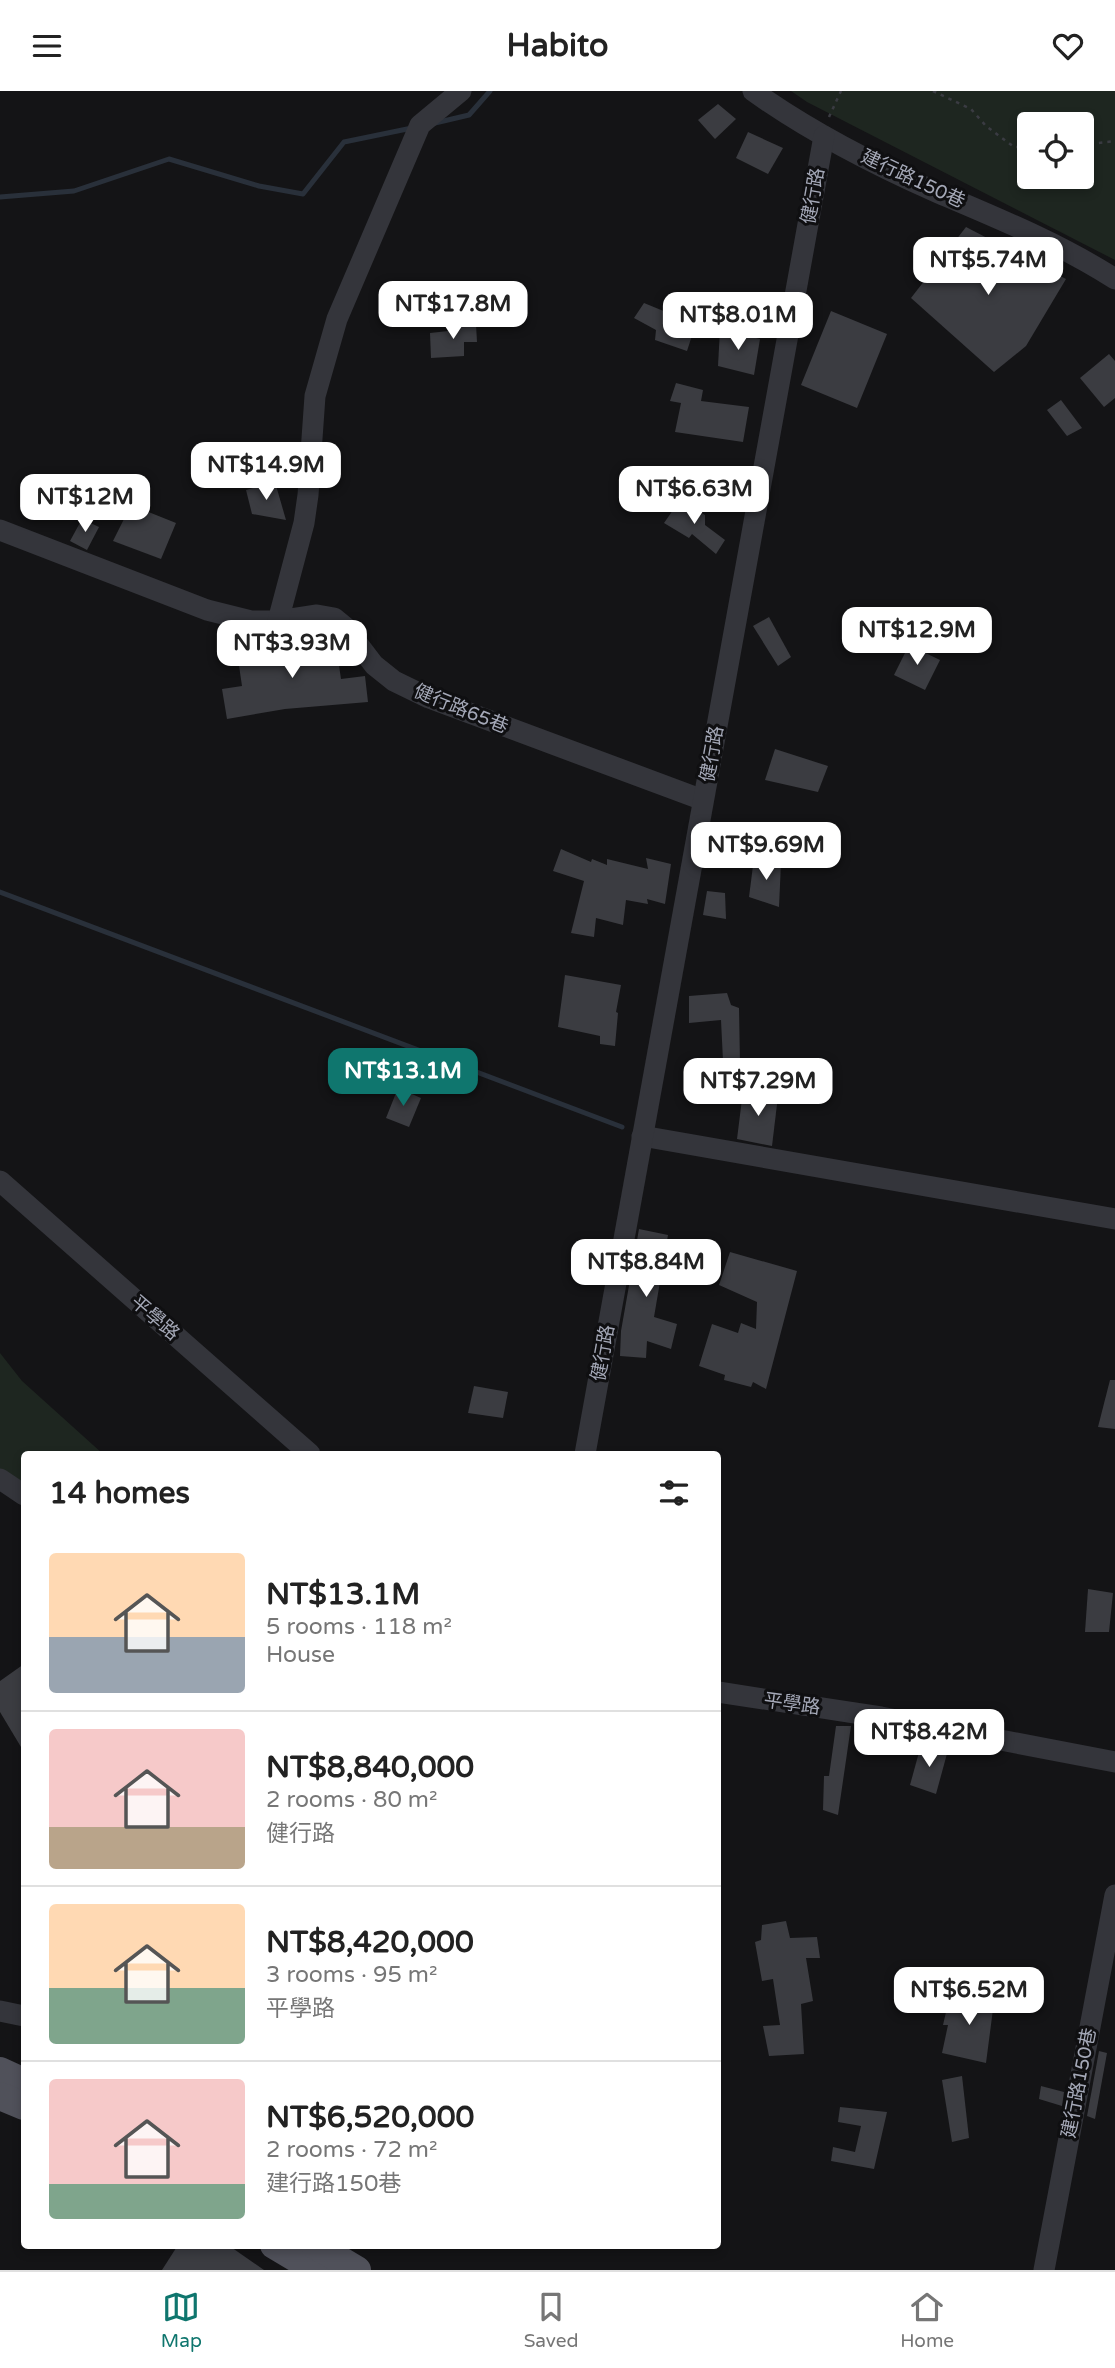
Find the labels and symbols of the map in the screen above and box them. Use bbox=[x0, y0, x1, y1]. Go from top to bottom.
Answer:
street label: 建行路150巷 bbox=[858, 145, 968, 213]
street label: 健行路 bbox=[797, 166, 829, 226]
pin: NT$5.74M bbox=[916, 237, 1060, 297]
pin: NT$17.8M bbox=[381, 281, 525, 341]
pin: NT$8.01M bbox=[666, 293, 810, 352]
pin: NT$14.9M bbox=[194, 443, 338, 502]
pin: NT$6.63M bbox=[622, 467, 766, 526]
pin: NT$12M bbox=[28, 475, 142, 534]
pin: NT$12.9M bbox=[845, 607, 989, 667]
pin: NT$3.93M bbox=[220, 621, 364, 680]
street label: 健行路65巷 bbox=[411, 680, 511, 738]
street label: 健行路 bbox=[696, 724, 728, 784]
pin: NT$9.69M bbox=[694, 823, 838, 882]
pin: NT$13.1M bbox=[331, 1049, 475, 1108]
pin: NT$7.29M bbox=[686, 1059, 830, 1118]
pin: NT$8.84M bbox=[574, 1239, 718, 1299]
street label: 平學路 bbox=[126, 1291, 184, 1345]
street label: 健行路 bbox=[587, 1323, 619, 1383]
street label: 平學路 bbox=[762, 1689, 822, 1719]
pin: NT$8.42M bbox=[857, 1709, 1001, 1769]
pin: NT$6.52M bbox=[897, 1967, 1041, 2027]
street label: 建行路150巷 bbox=[1058, 2026, 1100, 2140]

